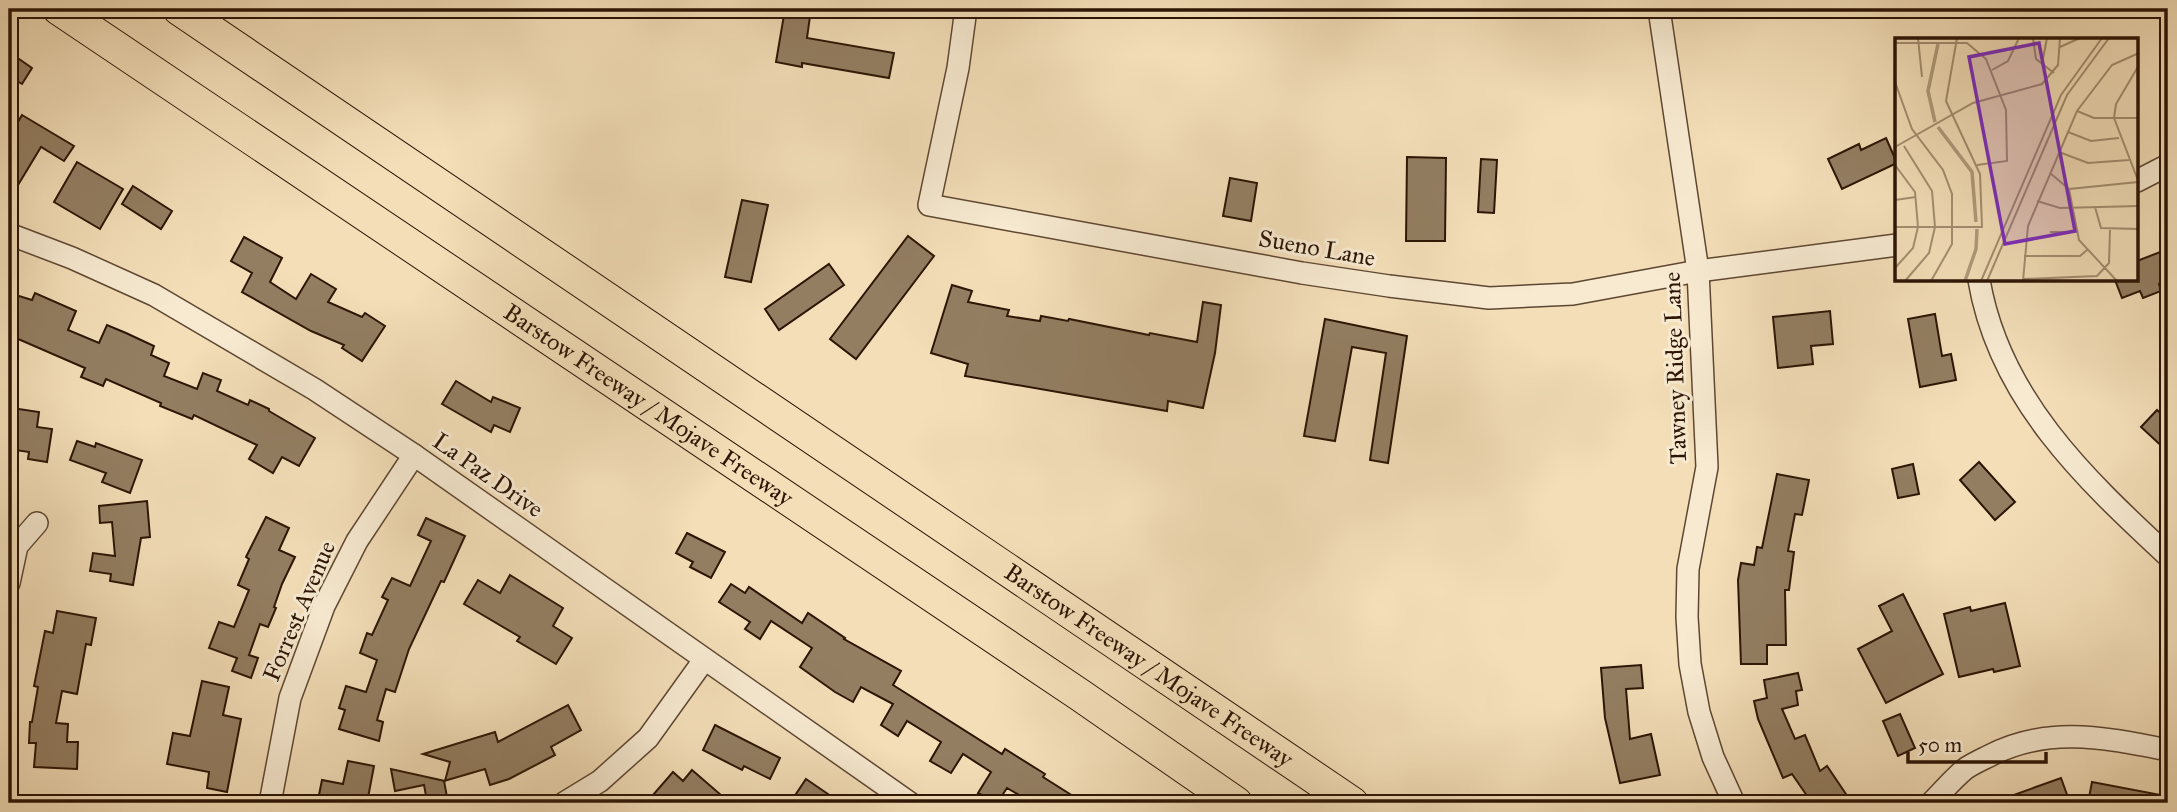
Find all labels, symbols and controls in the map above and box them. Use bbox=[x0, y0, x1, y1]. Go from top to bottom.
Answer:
inset map bbox=[1895, 38, 2138, 282]
street label: Sueno Lane bbox=[1256, 223, 1378, 273]
street label: Tawney Ridge Lane bbox=[1657, 271, 1693, 465]
street label: Barstow Freeway / Mojave Freeway bbox=[498, 297, 799, 513]
street label: La Paz Drive bbox=[427, 426, 549, 524]
street label: Forrest Avenue bbox=[256, 536, 342, 686]
street label: Barstow Freeway / Mojave Freeway bbox=[998, 557, 1300, 774]
scale bar bbox=[1908, 721, 2046, 765]
text: 50 m bbox=[1918, 732, 1963, 758]

